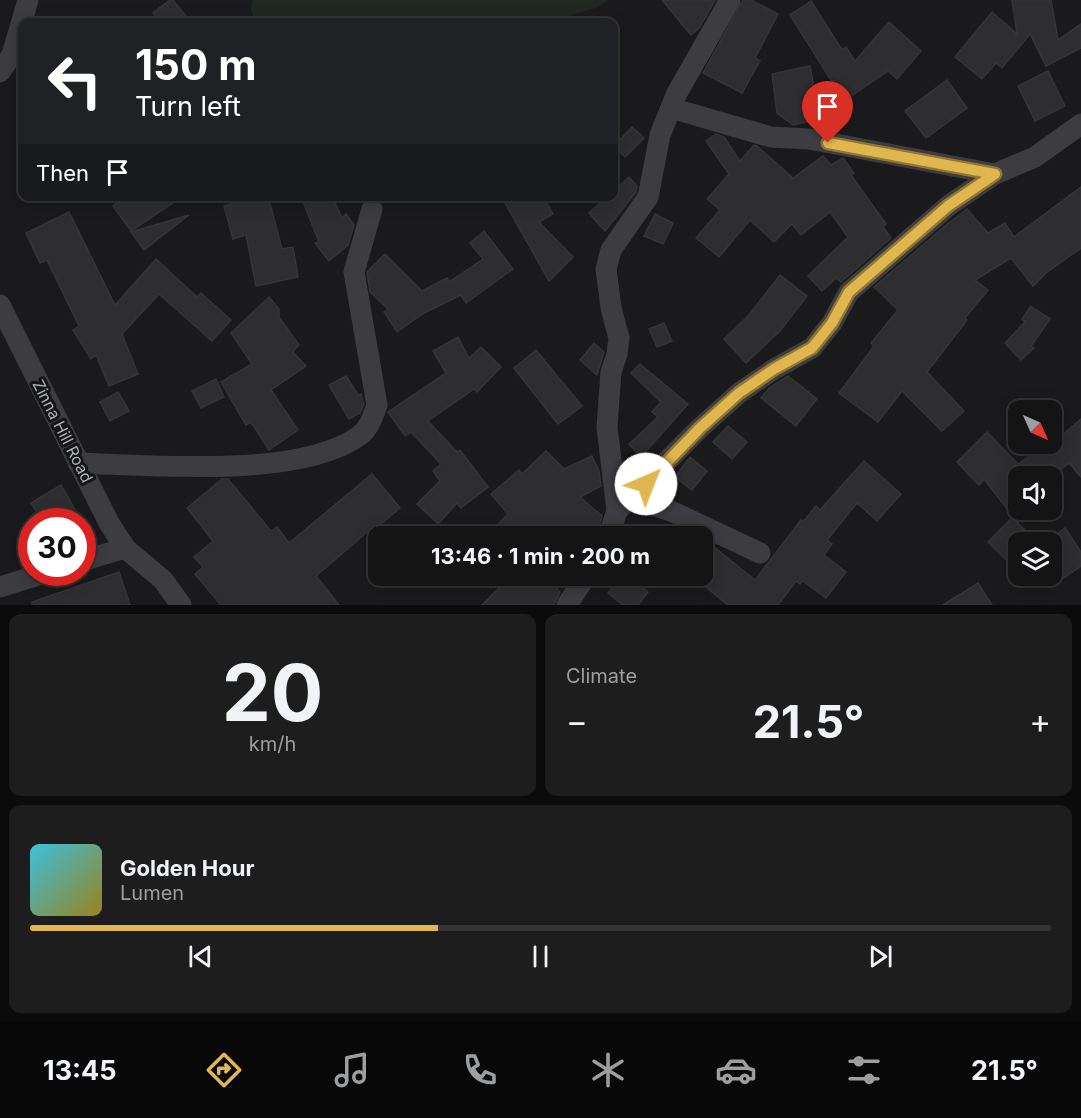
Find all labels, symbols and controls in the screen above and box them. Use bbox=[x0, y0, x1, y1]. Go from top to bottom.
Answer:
text: 150 m bbox=[135, 39, 257, 90]
icon: left bbox=[36, 42, 114, 120]
pin bbox=[802, 81, 853, 143]
text: Turn left bbox=[135, 90, 241, 123]
icon: arrive bbox=[811, 90, 844, 123]
icon: arrive bbox=[101, 156, 134, 189]
text: Then bbox=[36, 160, 89, 186]
street label: Zinna Hill Road bbox=[28, 376, 98, 486]
north arrow bbox=[1008, 400, 1062, 454]
map controls bbox=[1008, 400, 1062, 586]
position arrow bbox=[614, 452, 678, 516]
button: sound bbox=[1008, 466, 1062, 520]
speed limit sign: 30 bbox=[18, 508, 96, 586]
button: layers bbox=[1008, 532, 1062, 586]
text: 13:46 · 1 min · 200 m bbox=[431, 543, 650, 569]
text: 20 bbox=[222, 645, 323, 740]
text: Climate bbox=[566, 664, 637, 688]
text: 21.5° bbox=[753, 694, 864, 749]
text: − bbox=[566, 701, 588, 741]
text: + bbox=[1029, 701, 1051, 741]
text: km/h bbox=[249, 732, 296, 756]
text: Golden Hour bbox=[120, 855, 254, 881]
text: Lumen bbox=[120, 881, 184, 905]
icon: previous bbox=[184, 940, 217, 973]
icon: pause bbox=[524, 940, 557, 973]
icon: next bbox=[864, 940, 897, 973]
icon: directions bbox=[203, 1049, 245, 1091]
icon: music bbox=[331, 1049, 373, 1091]
icon: phone bbox=[459, 1049, 501, 1091]
icon: climate bbox=[587, 1049, 629, 1091]
icon: car bbox=[715, 1049, 757, 1091]
icon: filters bbox=[843, 1049, 885, 1091]
text: 13:45 bbox=[43, 1054, 117, 1087]
text: 21.5° bbox=[971, 1054, 1038, 1087]

